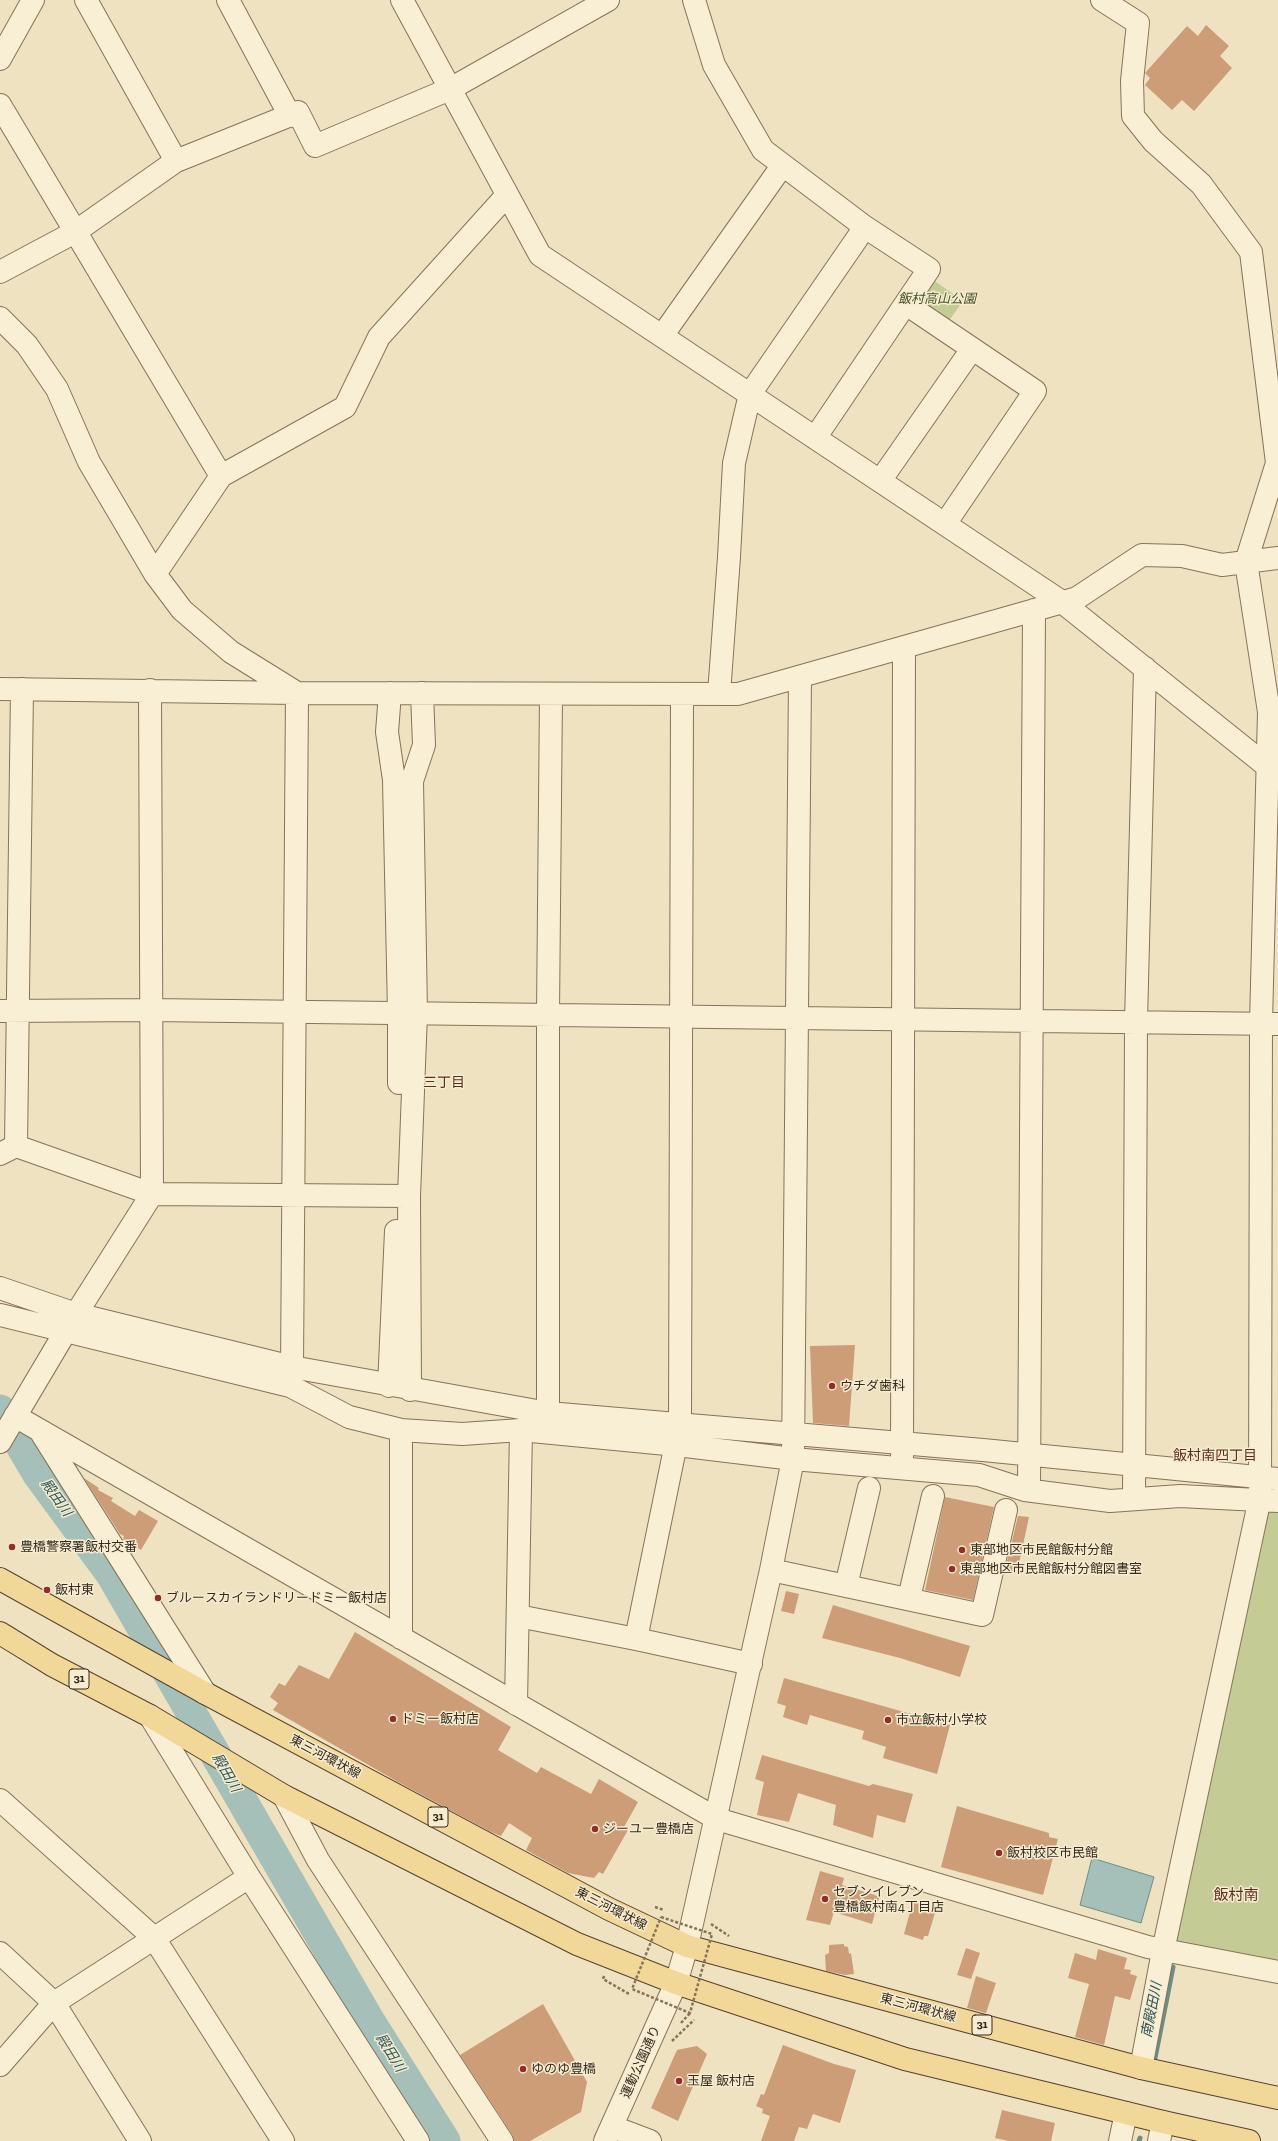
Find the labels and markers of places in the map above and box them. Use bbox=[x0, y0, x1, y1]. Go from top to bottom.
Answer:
place label: ウチダ歯科 bbox=[840, 1378, 905, 1394]
marker: ウチダ歯科 bbox=[827, 1381, 837, 1391]
place label: 豊橋警察署飯村交番 bbox=[20, 1539, 137, 1555]
marker: 豊橋警察署飯村交番 bbox=[7, 1542, 17, 1552]
place label: 東部地区市民館飯村分館 bbox=[970, 1542, 1113, 1558]
marker: 東部地区市民館飯村分館 bbox=[957, 1545, 967, 1555]
place label: 東部地区市民館飯村分館図書室 bbox=[960, 1561, 1142, 1577]
marker: 東部地区市民館飯村分館図書室 bbox=[947, 1564, 957, 1574]
place label: 飯村東 bbox=[55, 1582, 94, 1598]
marker: 飯村東 bbox=[42, 1585, 52, 1595]
place label: ブルースカイランドリードミー飯村店 bbox=[166, 1590, 387, 1606]
marker: ブルースカイランドリードミー飯村店 bbox=[153, 1593, 163, 1603]
place label: ドミー飯村店 bbox=[401, 1711, 479, 1727]
place label: 市立飯村小学校 bbox=[896, 1712, 987, 1728]
marker: ドミー飯村店 bbox=[388, 1714, 398, 1724]
marker: 市立飯村小学校 bbox=[883, 1715, 893, 1725]
place label: ジーユー豊橋店 bbox=[603, 1821, 694, 1837]
marker: ジーユー豊橋店 bbox=[590, 1824, 600, 1834]
place label: 飯村校区市民館 bbox=[1007, 1845, 1098, 1861]
marker: 飯村校区市民館 bbox=[994, 1848, 1004, 1858]
place label: セブンイレブン 豊橋飯村南4丁目店 bbox=[833, 1884, 944, 1915]
marker: セブンイレブン 豊橋飯村南4丁目店 bbox=[820, 1894, 830, 1904]
place label: ゆのゆ豊橋 bbox=[531, 2061, 596, 2077]
marker: ゆのゆ豊橋 bbox=[518, 2064, 528, 2074]
place label: 玉屋 飯村店 bbox=[687, 2073, 755, 2089]
marker: 玉屋 飯村店 bbox=[674, 2076, 684, 2086]

